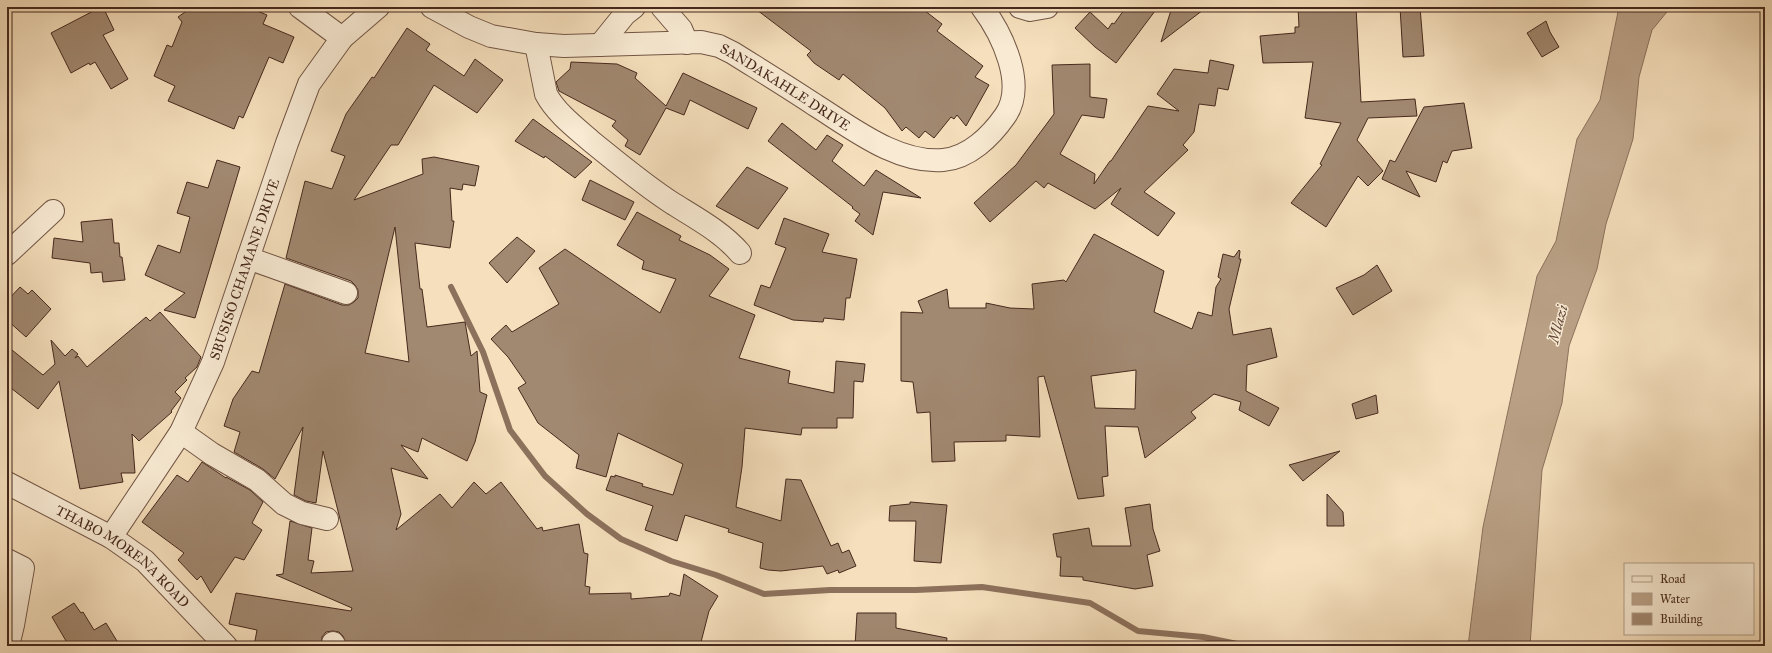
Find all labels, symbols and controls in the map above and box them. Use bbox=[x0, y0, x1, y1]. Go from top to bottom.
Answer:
street label: SANDAKAHLE DRIVE bbox=[717, 40, 853, 135]
street label: SBUSISO CHAMANE DRIVE bbox=[206, 177, 283, 362]
water label: Mlazi bbox=[1544, 302, 1572, 347]
street label: THABO MORENA ROAD bbox=[53, 502, 193, 611]
legend bbox=[1624, 563, 1754, 635]
text: Road bbox=[1660, 572, 1686, 586]
text: Water bbox=[1660, 592, 1690, 606]
text: Building bbox=[1660, 612, 1703, 627]

